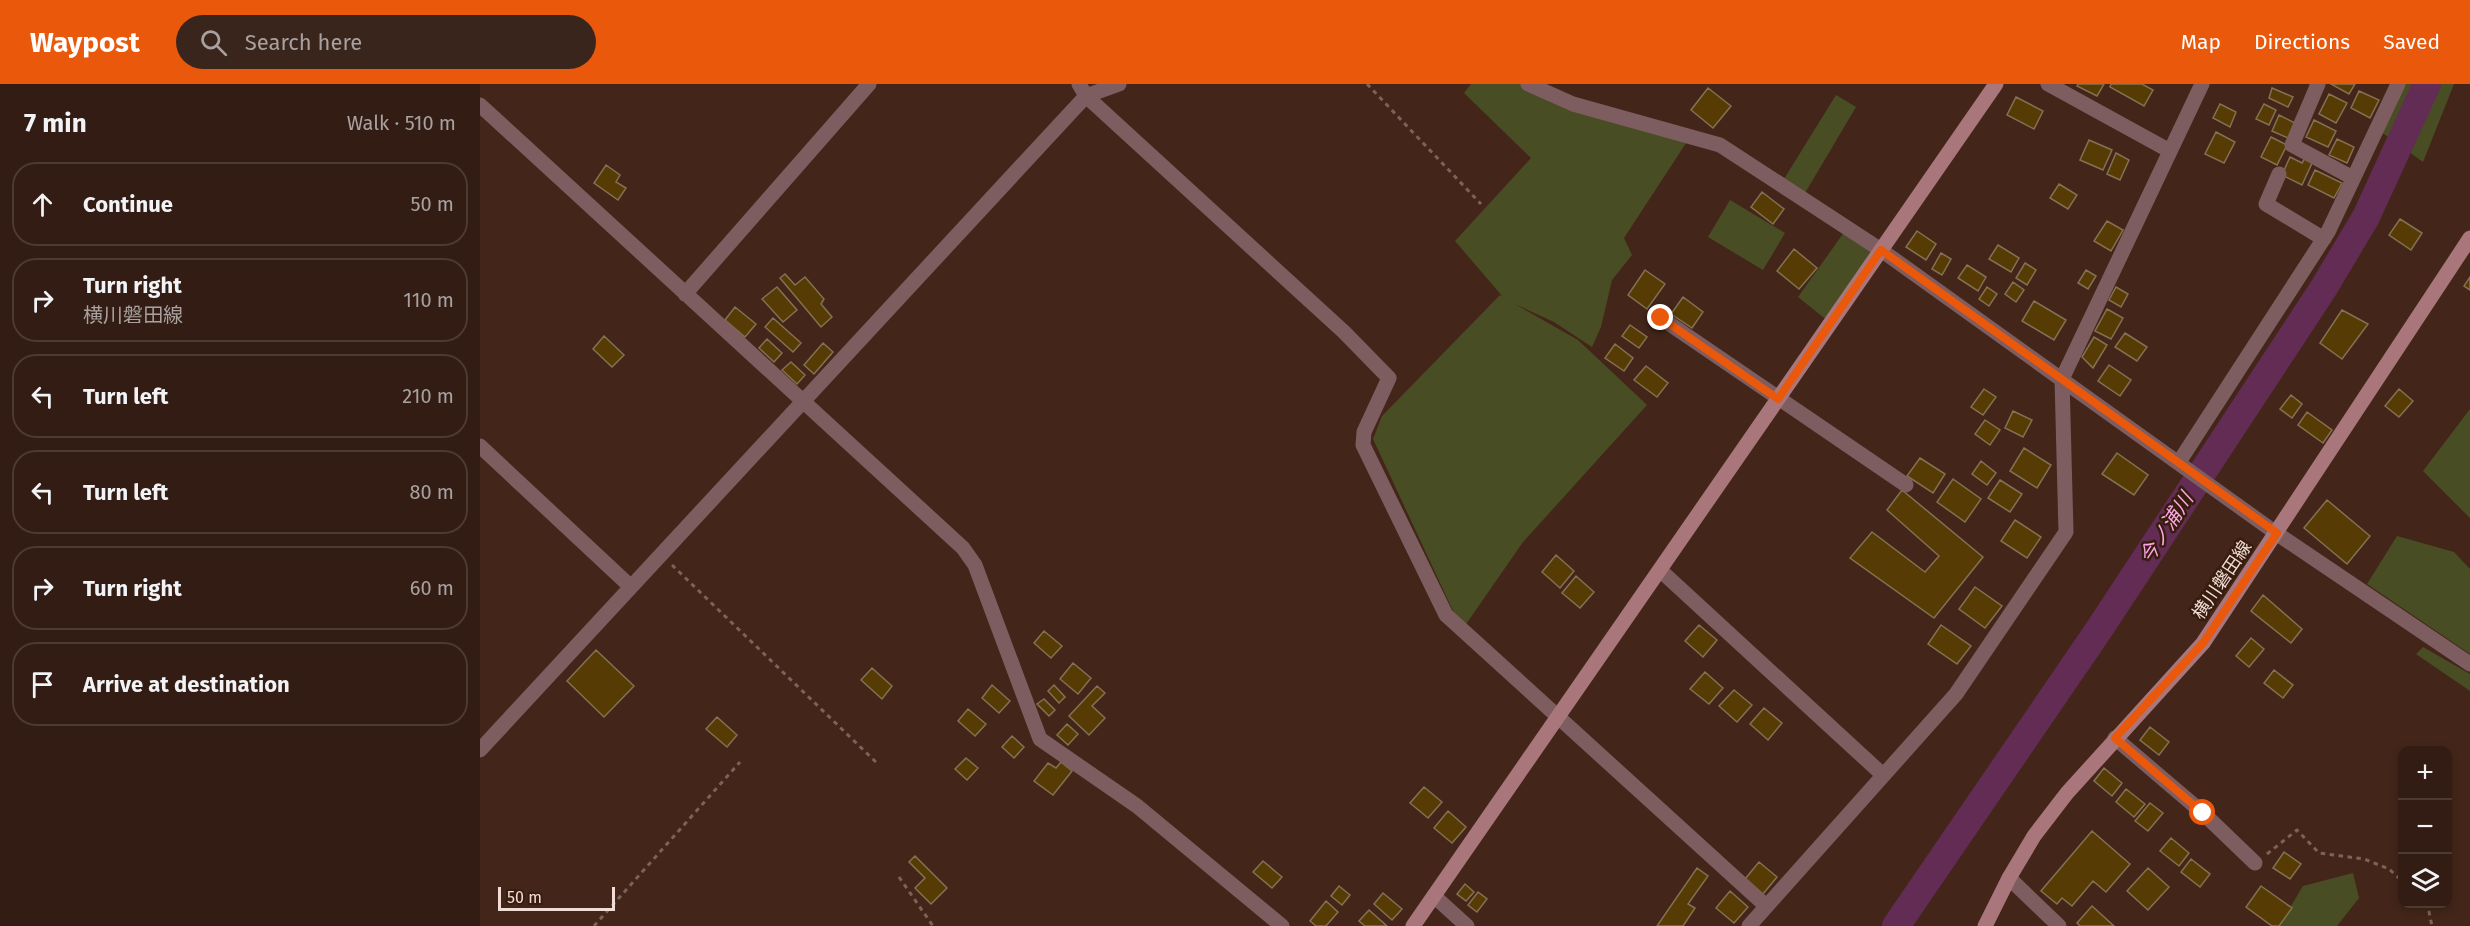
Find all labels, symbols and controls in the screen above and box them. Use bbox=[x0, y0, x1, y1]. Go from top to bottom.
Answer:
search box bbox=[176, 15, 596, 69]
text: Waypost bbox=[30, 26, 140, 59]
icon: search bbox=[197, 26, 230, 59]
text: Search here bbox=[245, 29, 362, 56]
text: Map bbox=[2181, 29, 2221, 55]
text: Directions bbox=[2254, 29, 2350, 55]
text: Saved bbox=[2383, 29, 2440, 55]
text: 7 min bbox=[24, 108, 87, 139]
text: Walk · 510 m bbox=[347, 111, 456, 135]
icon: ahead bbox=[26, 188, 59, 221]
text: Continue bbox=[83, 191, 173, 218]
text: 50 m bbox=[410, 192, 454, 216]
text: Turn right bbox=[83, 272, 182, 299]
icon: right bbox=[26, 284, 59, 317]
text: 110 m bbox=[403, 288, 454, 312]
text: 横川磐田線 bbox=[83, 303, 183, 327]
route end bbox=[1647, 304, 1673, 330]
icon: left bbox=[26, 380, 59, 413]
text: Turn left bbox=[83, 383, 168, 410]
text: 210 m bbox=[402, 384, 454, 408]
icon: left bbox=[26, 476, 59, 509]
text: Turn left bbox=[83, 479, 168, 506]
text: 80 m bbox=[409, 480, 454, 504]
water label: 今ノ浦川 bbox=[2134, 486, 2199, 568]
street label: 横川磐田線 bbox=[2188, 537, 2256, 623]
icon: right bbox=[26, 572, 59, 605]
text: Turn right bbox=[83, 575, 182, 602]
text: 60 m bbox=[410, 576, 454, 600]
icon: arrive bbox=[26, 668, 59, 701]
text: Arrive at destination bbox=[83, 671, 290, 698]
map controls bbox=[2398, 746, 2452, 908]
button: + bbox=[2398, 746, 2452, 800]
route start bbox=[2189, 799, 2215, 825]
button: − bbox=[2398, 800, 2452, 854]
button: layers bbox=[2398, 854, 2452, 908]
scale bar bbox=[498, 884, 615, 912]
text: 50 m bbox=[507, 888, 542, 907]

